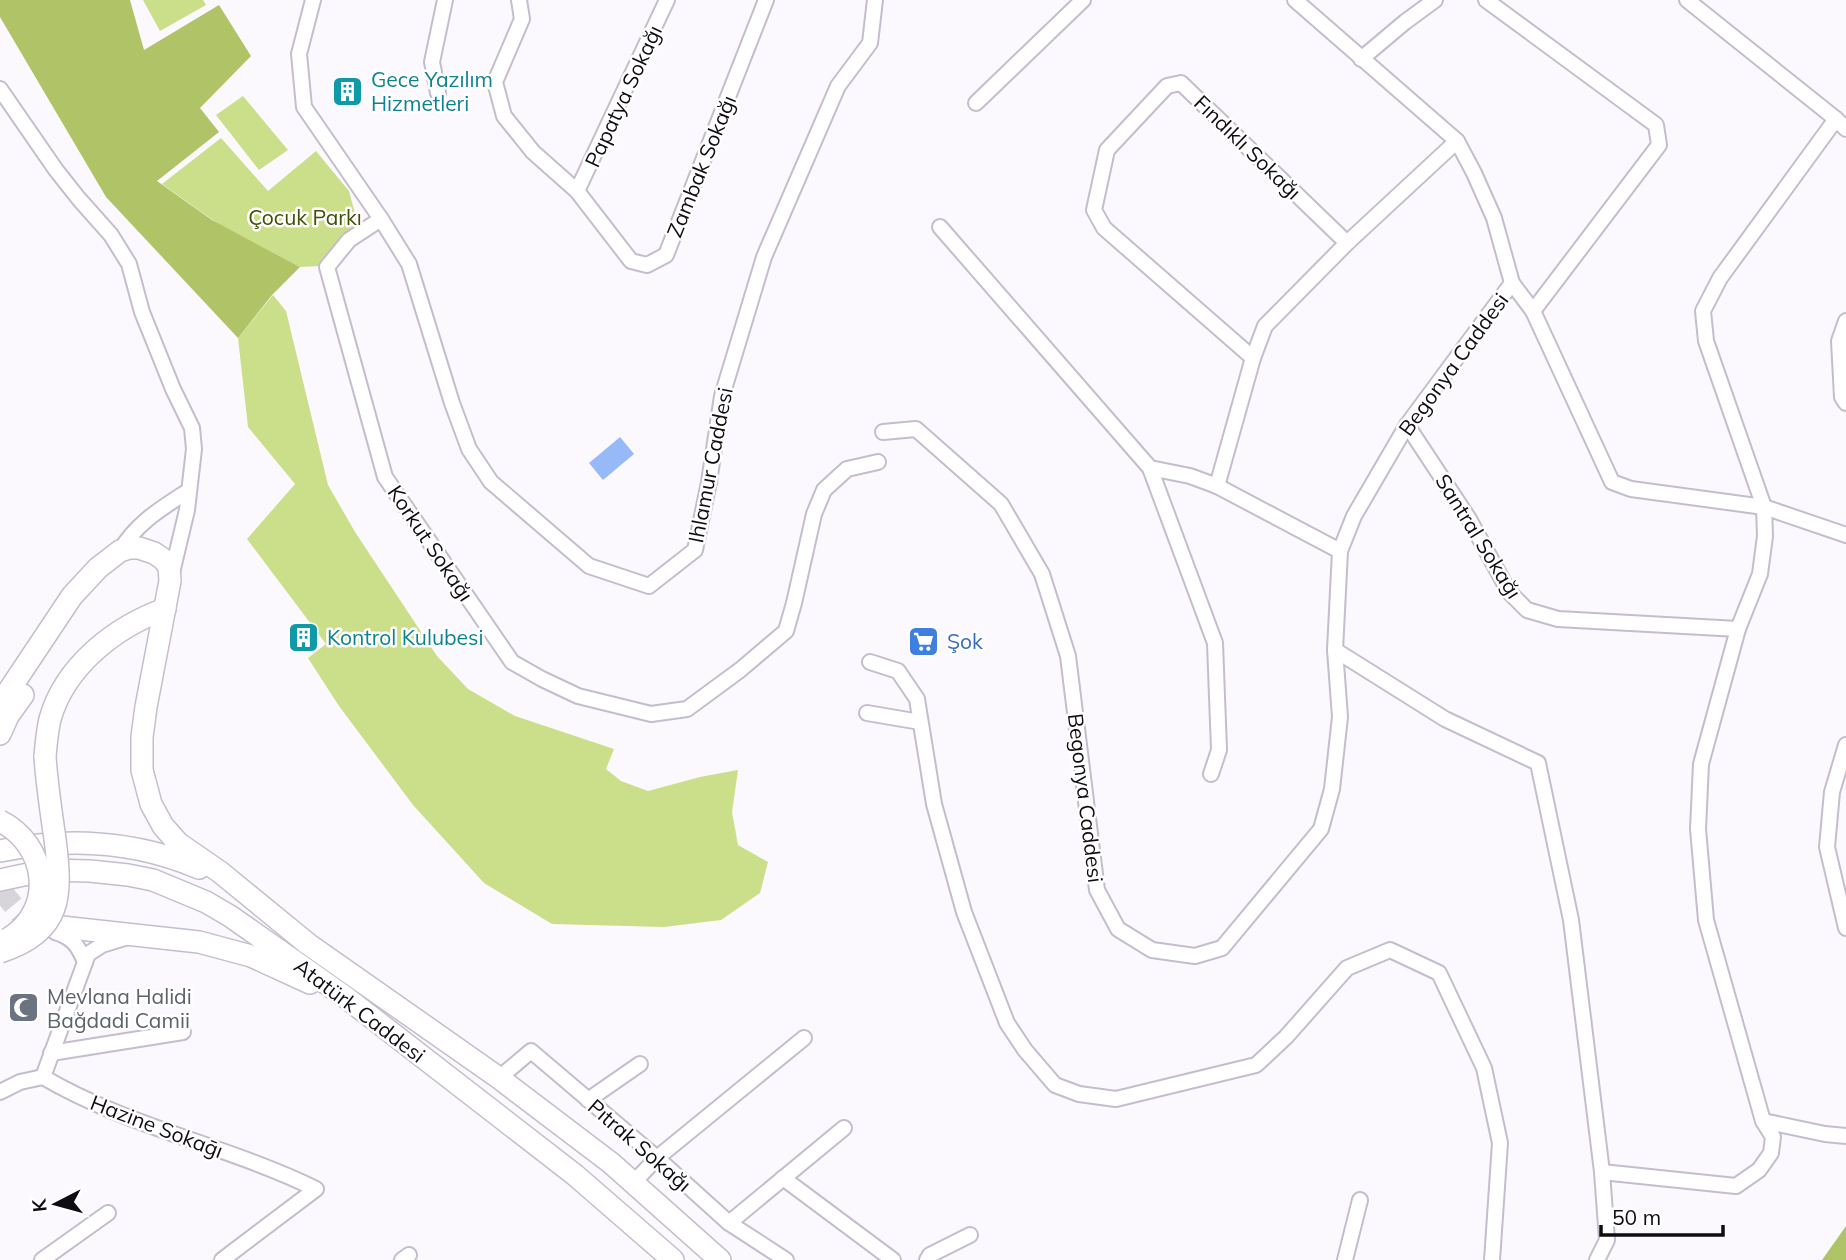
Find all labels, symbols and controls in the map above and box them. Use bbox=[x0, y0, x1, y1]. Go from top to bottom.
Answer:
street label: Papatya Sokağı bbox=[579, 21, 667, 171]
place label: Gece Yazılım Hizmetleri bbox=[371, 66, 493, 116]
building icon: Gece Yazılım Hizmetleri bbox=[331, 74, 365, 108]
street label: Fındıklı Sokağı bbox=[1189, 89, 1307, 205]
street label: Zambak Sokağı bbox=[661, 91, 741, 241]
park label: Çocuk Parkı bbox=[248, 204, 362, 230]
street label: Begonya Caddesi bbox=[1392, 287, 1514, 441]
street label: Ihlamur Caddesi bbox=[682, 385, 738, 545]
street label: Santral Sokağı bbox=[1430, 469, 1528, 603]
street label: Korkut Sokağı bbox=[383, 480, 479, 606]
building icon: Kontrol Kulubesi bbox=[287, 620, 321, 654]
place label: Kontrol Kulubesi bbox=[327, 624, 483, 650]
supermarket icon: Şok bbox=[907, 624, 941, 658]
place label: Şok bbox=[947, 628, 983, 654]
street label: Begonya Caddesi bbox=[1063, 712, 1109, 884]
street label: Atatürk Caddesi bbox=[289, 952, 431, 1068]
place label: Mevlana Halidi Bağdadi Camii bbox=[47, 983, 192, 1033]
mosque icon: Mevlana Halidi Bağdadi Camii bbox=[7, 991, 41, 1025]
street label: Hazine Sokaḡı bbox=[87, 1089, 227, 1163]
street label: Pıtrak Sokağı bbox=[583, 1093, 697, 1197]
north arrow bbox=[21, 1169, 91, 1239]
scale bar bbox=[1601, 1194, 1724, 1238]
text: K bbox=[26, 1197, 52, 1213]
text: 50 m bbox=[1612, 1204, 1661, 1230]

